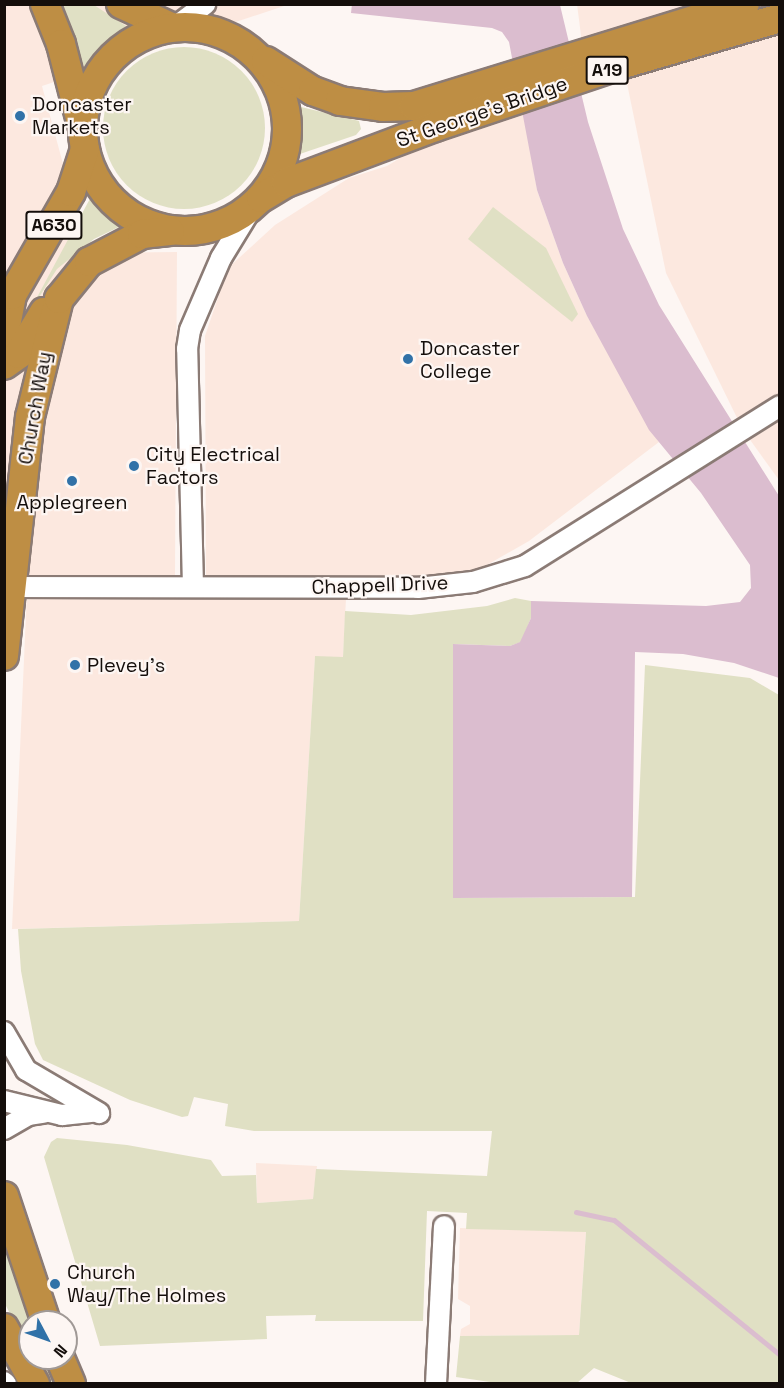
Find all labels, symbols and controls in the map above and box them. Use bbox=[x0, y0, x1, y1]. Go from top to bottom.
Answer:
road number: A19 bbox=[584, 55, 630, 85]
street label: St George's Bridge bbox=[393, 72, 571, 152]
place label: Doncaster Markets bbox=[32, 92, 132, 139]
marker: Doncaster Markets bbox=[13, 109, 27, 123]
road number: A630 bbox=[24, 210, 84, 240]
place label: Doncaster College bbox=[420, 336, 520, 383]
street label: Church Way bbox=[13, 350, 57, 466]
marker: Doncaster College bbox=[401, 352, 415, 366]
place label: City Electrical Factors bbox=[146, 442, 280, 489]
marker: City Electrical Factors bbox=[127, 459, 141, 473]
marker: Applegreen bbox=[65, 474, 79, 488]
place label: Applegreen bbox=[16, 490, 128, 514]
street label: Chappell Drive bbox=[311, 571, 449, 599]
place label: Plevey's bbox=[87, 653, 165, 677]
marker: Plevey's bbox=[68, 658, 82, 672]
place label: Church Way/The Holmes bbox=[67, 1260, 226, 1307]
marker: Church Way/The Holmes bbox=[48, 1277, 62, 1291]
north arrow bbox=[18, 1310, 78, 1370]
text: N bbox=[49, 1340, 72, 1362]

